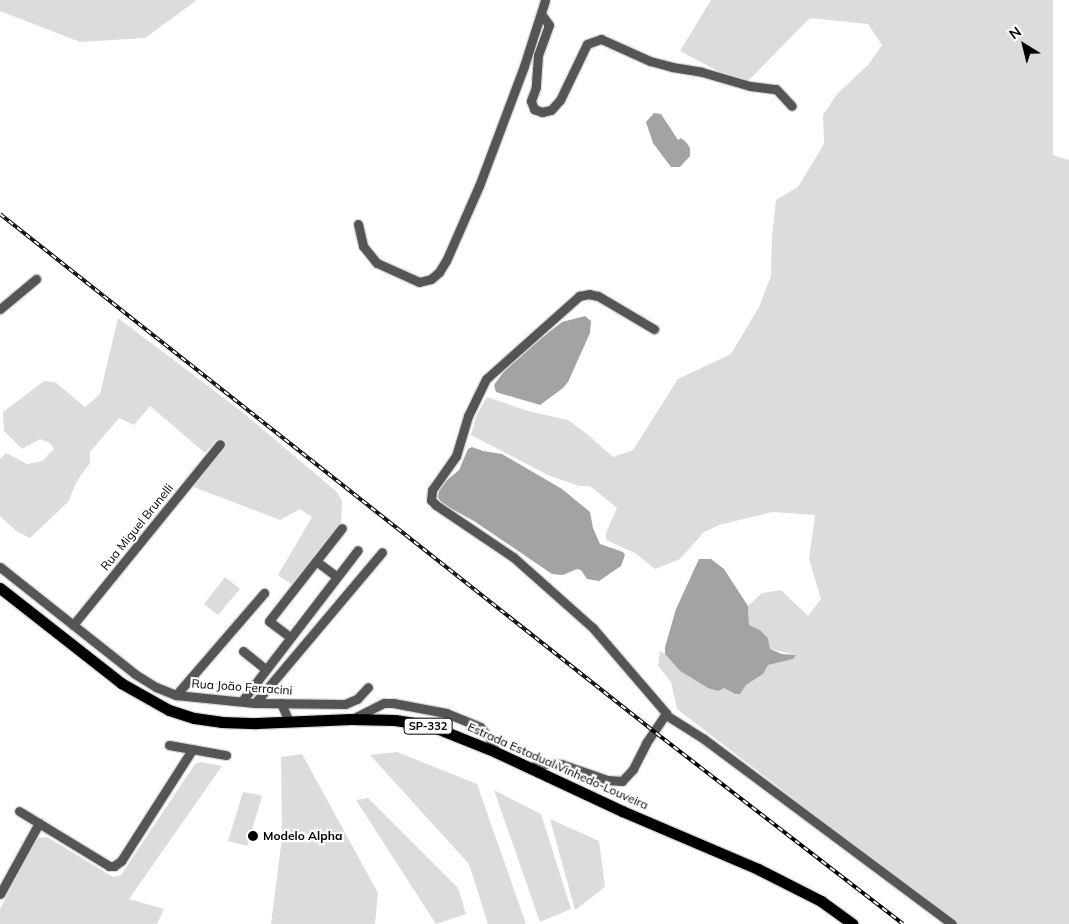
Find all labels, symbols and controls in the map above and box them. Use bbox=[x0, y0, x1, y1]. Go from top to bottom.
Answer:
north arrow bbox=[999, 20, 1049, 70]
text: N bbox=[1006, 22, 1025, 43]
street label: Rua Miguel Brunelli bbox=[98, 481, 176, 573]
street label: Rua João Ferracini bbox=[191, 676, 293, 698]
road number: SP-332 bbox=[403, 718, 453, 734]
street label: Estrada Estadual Vinhedo-Louveira bbox=[465, 720, 651, 812]
place label: Modelo Alpha bbox=[263, 829, 342, 843]
marker: Modelo Alpha bbox=[247, 830, 259, 842]

